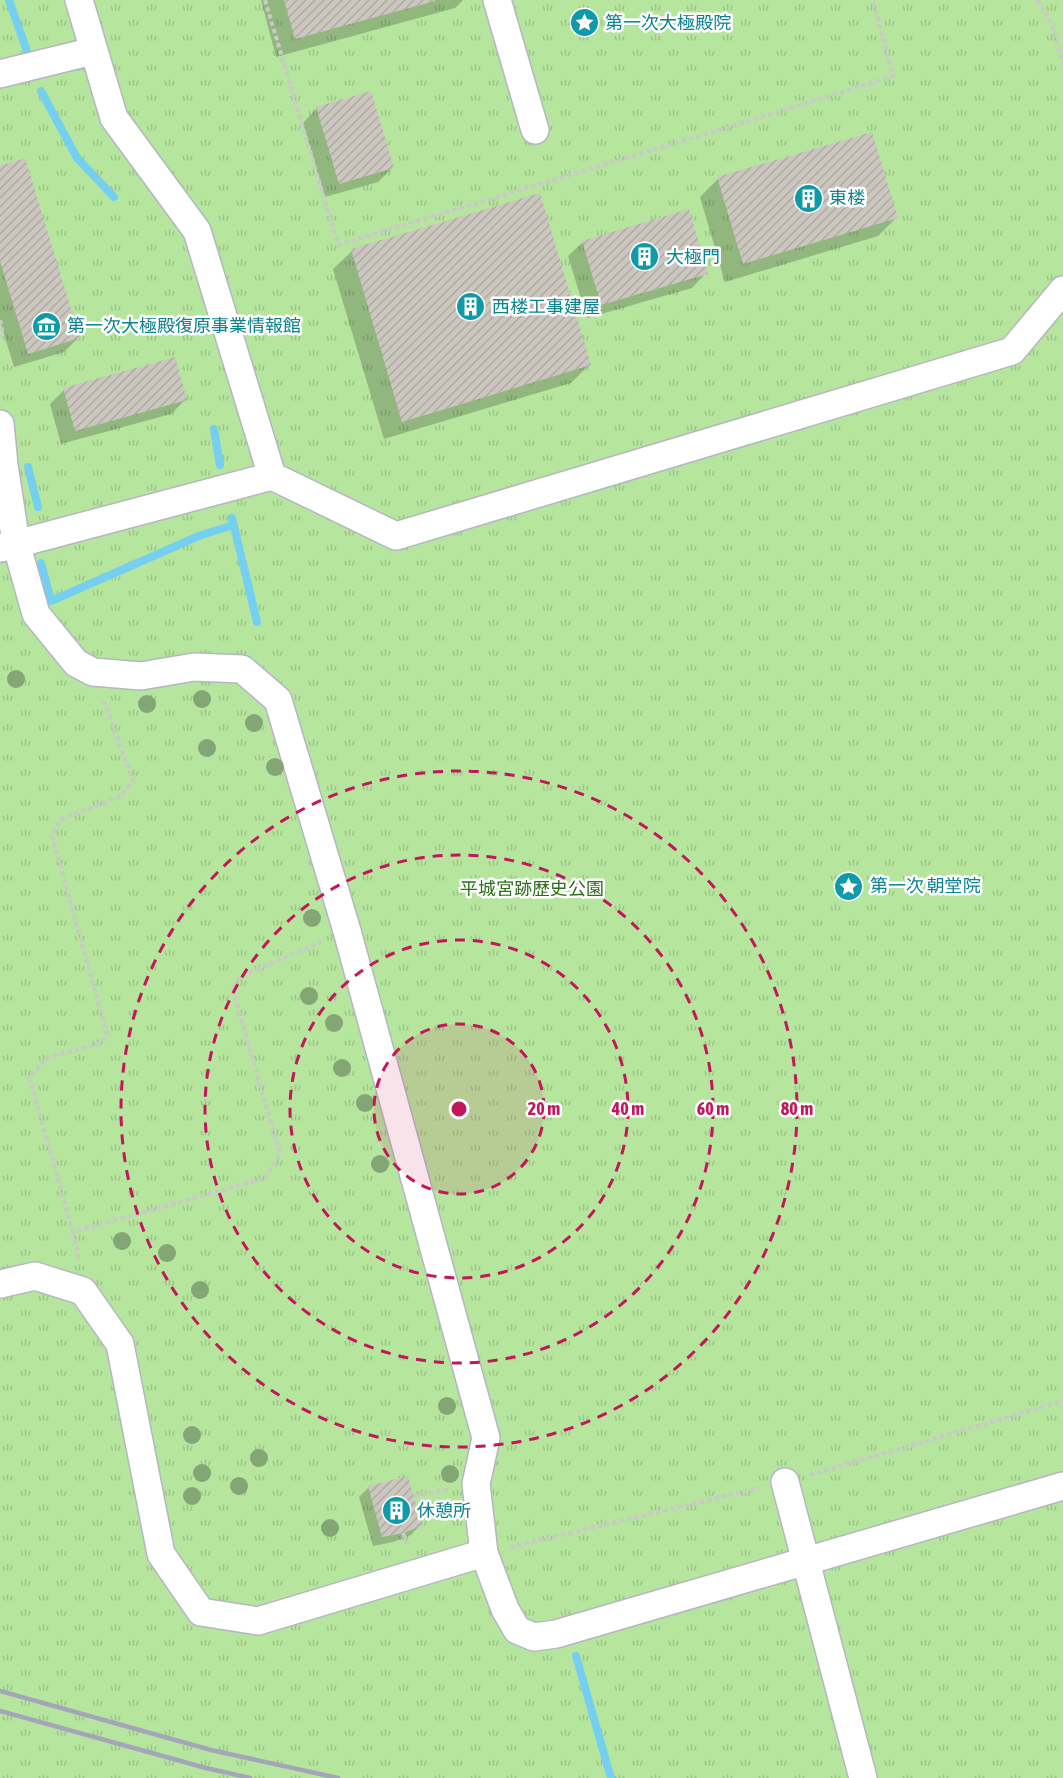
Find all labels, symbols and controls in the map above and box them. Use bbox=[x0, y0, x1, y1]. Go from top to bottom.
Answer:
place icon: 第一次大極殿院 bbox=[568, 7, 600, 39]
place label: 第一次大極殿院 bbox=[605, 12, 731, 33]
building icon: 東楼 bbox=[792, 182, 824, 214]
place label: 東楼 bbox=[829, 187, 865, 208]
building icon: 大極門 bbox=[629, 241, 661, 273]
place label: 大極門 bbox=[666, 246, 720, 267]
building icon: 西楼工事建屋 bbox=[455, 291, 487, 323]
place label: 西楼工事建屋 bbox=[492, 296, 600, 317]
museum icon: 第一次大極殿復原事業情報館 bbox=[30, 310, 62, 342]
place label: 第一次大極殿復原事業情報館 bbox=[67, 315, 301, 336]
place icon: 第一次 朝堂院 bbox=[833, 870, 865, 902]
place label: 第一次 朝堂院 bbox=[870, 875, 980, 896]
park label: 平城宮跡歴史公園 bbox=[460, 878, 604, 899]
text: 20 m bbox=[528, 1098, 560, 1119]
text: 40 m bbox=[611, 1098, 644, 1119]
text: 60 m bbox=[697, 1098, 729, 1119]
text: 80 m bbox=[781, 1098, 813, 1119]
centre of rings bbox=[449, 1099, 469, 1119]
building icon: 休憩所 bbox=[380, 1495, 412, 1527]
place label: 休憩所 bbox=[417, 1500, 471, 1521]

